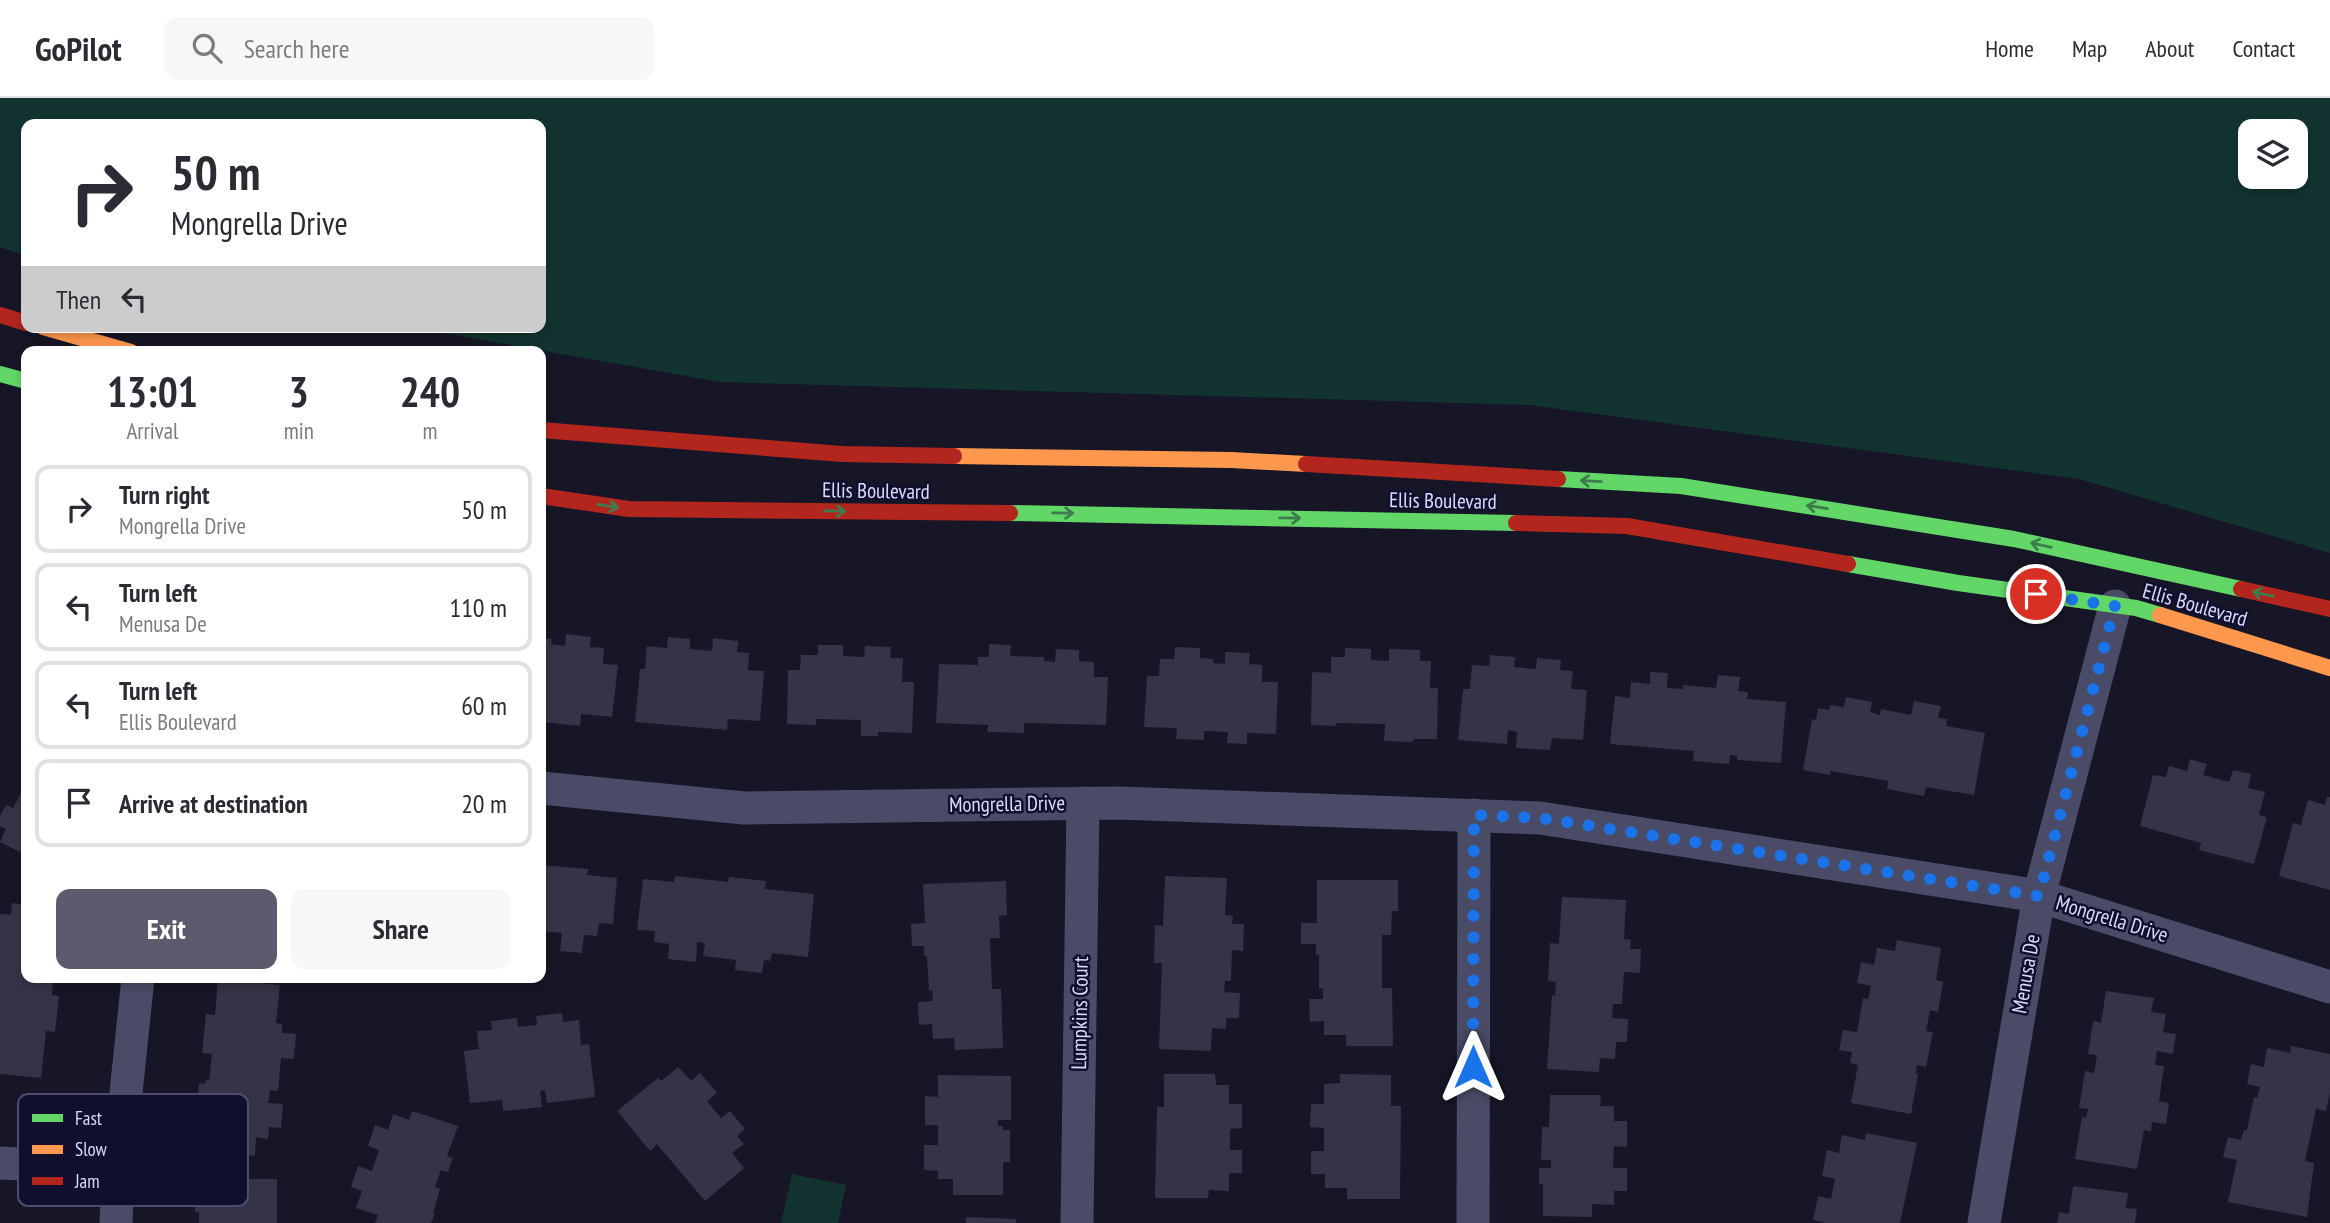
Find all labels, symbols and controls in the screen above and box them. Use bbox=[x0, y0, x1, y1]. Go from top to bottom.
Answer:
search box bbox=[164, 17, 654, 80]
text: GoPilot bbox=[35, 27, 122, 70]
icon: search bbox=[188, 29, 226, 67]
text: Search here bbox=[244, 32, 349, 65]
text: Home bbox=[1985, 33, 2034, 64]
text: Map bbox=[2072, 33, 2107, 64]
text: About bbox=[2145, 33, 2194, 64]
text: Contact bbox=[2232, 33, 2295, 64]
map controls bbox=[2238, 119, 2308, 189]
button: layers bbox=[2238, 119, 2308, 189]
text: 50 m bbox=[171, 140, 260, 204]
icon: right bbox=[56, 147, 147, 238]
text: Mongrella Drive bbox=[171, 202, 348, 244]
icon: left bbox=[115, 280, 153, 318]
text: Then bbox=[56, 283, 101, 316]
text: 13:01 bbox=[107, 364, 198, 419]
text: 3 bbox=[289, 364, 309, 419]
text: 240 bbox=[400, 364, 460, 419]
text: Arrival bbox=[126, 416, 178, 445]
text: min bbox=[284, 416, 314, 445]
text: m bbox=[422, 416, 437, 445]
one-way arrow bbox=[1580, 474, 1603, 487]
street label: Ellis Boulevard bbox=[822, 476, 930, 505]
text: Turn right bbox=[119, 478, 210, 511]
street label: Ellis Boulevard bbox=[1389, 486, 1497, 515]
icon: right bbox=[60, 490, 98, 528]
text: 50 m bbox=[461, 493, 507, 526]
one-way arrow bbox=[596, 500, 619, 513]
one-way arrow bbox=[1806, 501, 1829, 514]
one-way arrow bbox=[824, 504, 847, 518]
one-way arrow bbox=[1051, 507, 1074, 520]
text: Mongrella Drive bbox=[119, 511, 246, 540]
one-way arrow bbox=[1279, 511, 1302, 525]
one-way arrow bbox=[2030, 537, 2053, 551]
pin bbox=[2006, 564, 2066, 624]
icon: arrive bbox=[2017, 575, 2055, 613]
text: Turn left bbox=[119, 576, 197, 609]
street label: Ellis Boulevard bbox=[2140, 577, 2251, 632]
one-way arrow bbox=[2252, 587, 2275, 600]
icon: left bbox=[60, 588, 98, 626]
text: 110 m bbox=[449, 591, 507, 624]
text: Menusa De bbox=[119, 609, 207, 638]
text: Turn left bbox=[119, 674, 197, 707]
icon: left bbox=[60, 686, 98, 724]
text: 60 m bbox=[461, 689, 507, 722]
text: Ellis Boulevard bbox=[119, 707, 237, 736]
icon: arrive bbox=[60, 784, 98, 822]
text: Arrive at destination bbox=[119, 787, 308, 820]
text: 20 m bbox=[461, 787, 507, 820]
street label: Mongrella Drive bbox=[949, 789, 1065, 818]
button: Exit bbox=[56, 889, 277, 969]
button: Share bbox=[291, 889, 511, 969]
street label: Mongrella Drive bbox=[2053, 889, 2172, 948]
street label: Menusa De bbox=[2005, 932, 2046, 1016]
street label: Lumpkins Court bbox=[1065, 956, 1094, 1070]
position arrow bbox=[1436, 1030, 1510, 1104]
legend bbox=[18, 1094, 248, 1206]
text: Fast bbox=[75, 1106, 103, 1130]
text: Slow bbox=[75, 1137, 108, 1161]
text: Jam bbox=[74, 1169, 100, 1193]

